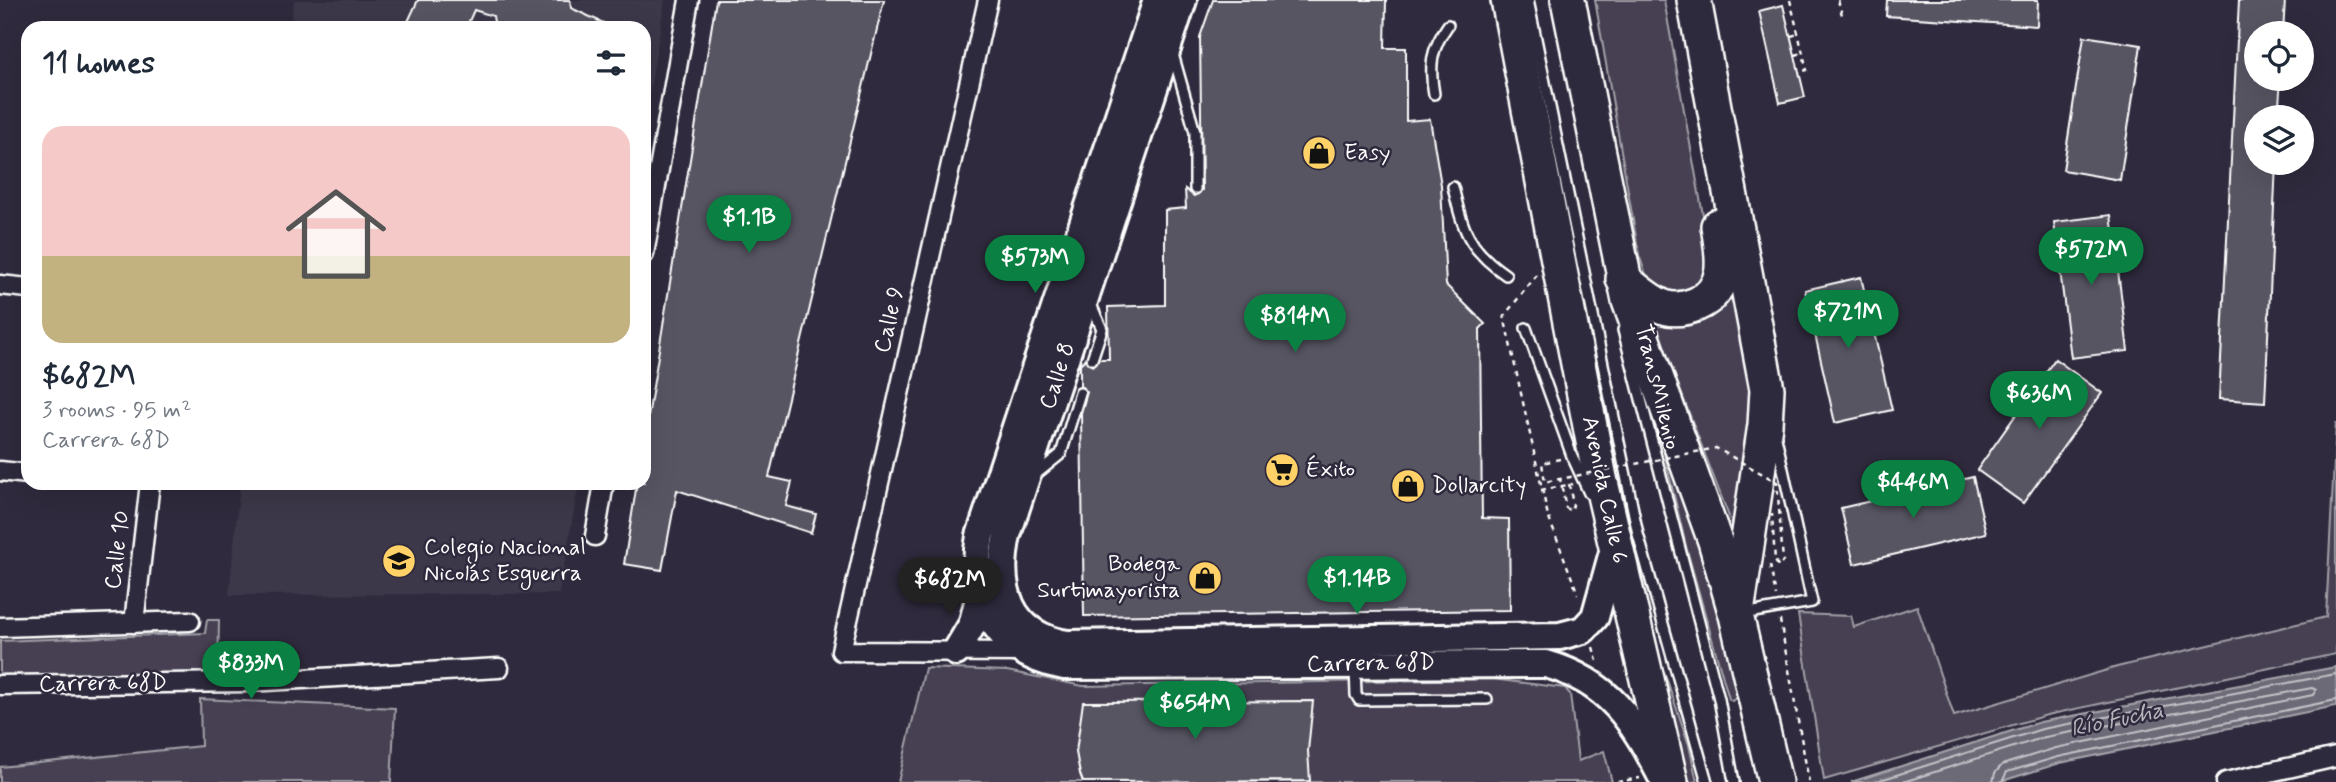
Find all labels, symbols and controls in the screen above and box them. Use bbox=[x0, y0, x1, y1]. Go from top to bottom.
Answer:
map controls bbox=[2244, 21, 2314, 175]
button: locate bbox=[2244, 21, 2314, 91]
text: 11 homes bbox=[42, 44, 155, 83]
icon: filters bbox=[592, 44, 630, 82]
button: layers bbox=[2244, 105, 2314, 175]
shop icon: Easy bbox=[1300, 134, 1338, 172]
place label: Easy bbox=[1344, 138, 1391, 168]
icon: home bbox=[273, 171, 399, 297]
pin: $1.1B bbox=[700, 196, 798, 255]
text: $1.1B bbox=[722, 203, 776, 233]
pin: $572M bbox=[2042, 228, 2140, 287]
text: $572M bbox=[2055, 235, 2127, 265]
pin: $573M bbox=[986, 236, 1084, 295]
text: $573M bbox=[1001, 243, 1069, 273]
street label: Calle 9 bbox=[868, 284, 912, 356]
pin: $721M bbox=[1799, 290, 1897, 350]
pin: $814M bbox=[1246, 294, 1344, 354]
text: $721M bbox=[1814, 298, 1882, 328]
text: $814M bbox=[1260, 302, 1330, 332]
street label: TransMilenio bbox=[1627, 321, 1687, 453]
street label: Calle 8 bbox=[1033, 339, 1083, 413]
text: $682M bbox=[42, 357, 136, 396]
pin: $636M bbox=[1990, 372, 2088, 431]
text: $636M bbox=[2006, 379, 2072, 409]
text: 3 rooms · 95 m² bbox=[42, 396, 191, 426]
street label: Avenida Calle 6 bbox=[1574, 414, 1634, 566]
text: Carrera 68D bbox=[42, 426, 170, 456]
supermarket icon: Éxito bbox=[1263, 451, 1301, 489]
place label: Éxito bbox=[1306, 454, 1355, 485]
pin: $446M bbox=[1864, 461, 1962, 520]
shop icon: Dollarcity bbox=[1389, 467, 1427, 505]
text: $446M bbox=[1877, 468, 1949, 498]
place label: Dollarcity bbox=[1432, 471, 1526, 501]
street label: Calle 10 bbox=[98, 509, 138, 591]
place label: Colegio Nacional Nicolás Esguerra bbox=[424, 533, 586, 591]
school or university icon: Colegio Nacional Nicolás Esguerra bbox=[380, 542, 418, 580]
place label: Bodega Surtimayorista bbox=[1037, 550, 1180, 606]
pin: $1.14B bbox=[1300, 556, 1414, 616]
pin: $682M bbox=[901, 558, 999, 617]
shop icon: Bodega Surtimayorista bbox=[1186, 559, 1224, 597]
text: $1.14B bbox=[1323, 564, 1391, 594]
text: $682M bbox=[914, 565, 986, 595]
pin: $833M bbox=[202, 642, 300, 701]
street label: Carrera 68D bbox=[1307, 648, 1435, 680]
text: $833M bbox=[218, 649, 284, 679]
street label: Carrera 68D bbox=[39, 668, 167, 700]
pin: $654M bbox=[1146, 682, 1244, 741]
text: $654M bbox=[1159, 689, 1231, 719]
water label: Río Fucha bbox=[2068, 695, 2166, 745]

